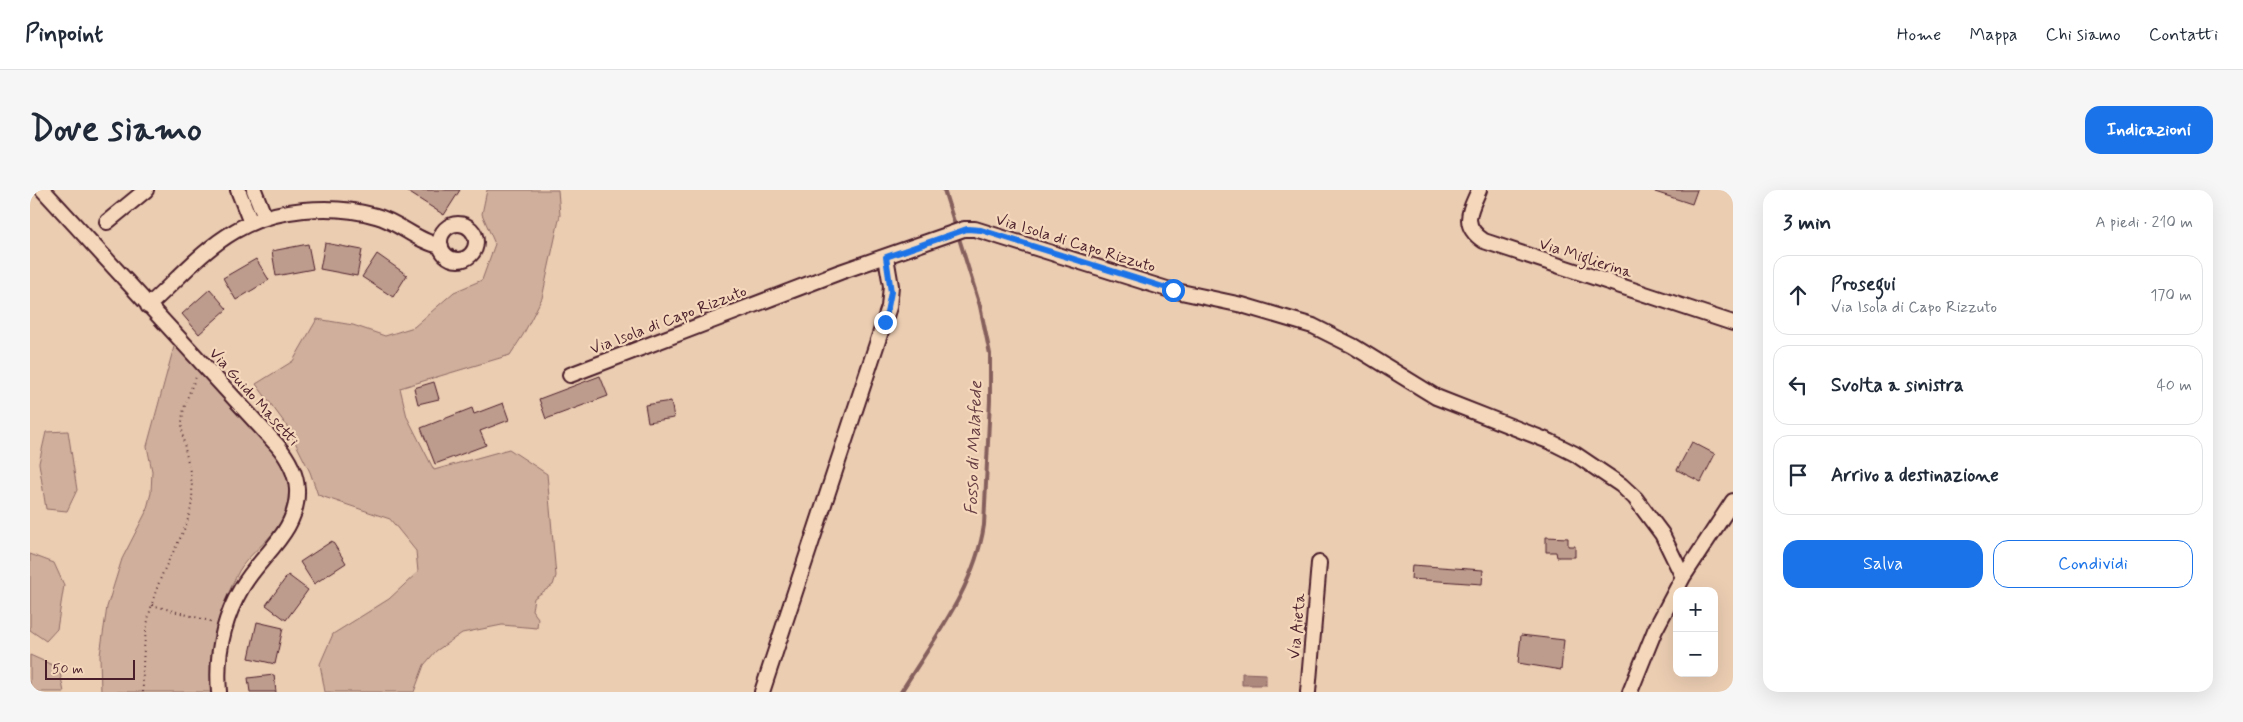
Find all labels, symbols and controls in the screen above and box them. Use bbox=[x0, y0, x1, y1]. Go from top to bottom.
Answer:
text: Pinpoint bbox=[25, 19, 103, 50]
text: Home bbox=[1897, 23, 1941, 47]
text: Mappa bbox=[1969, 23, 2018, 47]
text: Chi siamo bbox=[2046, 23, 2121, 47]
text: Contatti bbox=[2149, 23, 2218, 47]
button: Indicazioni bbox=[2085, 106, 2213, 154]
text: Dove siamo bbox=[30, 107, 202, 153]
street label: Via Isola di Capo Rizzuto bbox=[993, 209, 1158, 278]
text: 3 min bbox=[1783, 209, 1831, 237]
text: A piedi · 210 m bbox=[2095, 212, 2193, 233]
street label: Via Miglierina bbox=[1536, 234, 1635, 284]
text: Prosegui bbox=[1831, 272, 1896, 297]
route start bbox=[1162, 279, 1185, 302]
street label: Via Isola di Capo Rizzuto bbox=[587, 281, 750, 360]
icon: ahead bbox=[1784, 281, 1812, 309]
text: 170 m bbox=[2150, 285, 2192, 306]
text: Via Isola di Capo Rizzuto bbox=[1831, 297, 1997, 318]
route end bbox=[874, 311, 897, 334]
street label: Via Guido Masetti bbox=[204, 343, 304, 451]
icon: left bbox=[1784, 371, 1812, 399]
text: Svolta a sinistra bbox=[1831, 373, 1964, 398]
text: 40 m bbox=[2156, 375, 2192, 396]
water label: Fosso di Malafede bbox=[960, 380, 988, 515]
icon: arrive bbox=[1784, 461, 1812, 489]
text: Arrivo a destinazione bbox=[1831, 463, 1999, 488]
button: Salva bbox=[1783, 540, 1983, 588]
button: Condividi bbox=[1993, 540, 2193, 588]
map controls bbox=[1673, 587, 1718, 677]
button: + bbox=[1673, 587, 1718, 632]
street label: Via Aieta bbox=[1284, 592, 1311, 660]
button: − bbox=[1673, 632, 1718, 677]
scale bar bbox=[45, 657, 135, 680]
text: 50 m bbox=[52, 660, 83, 678]

